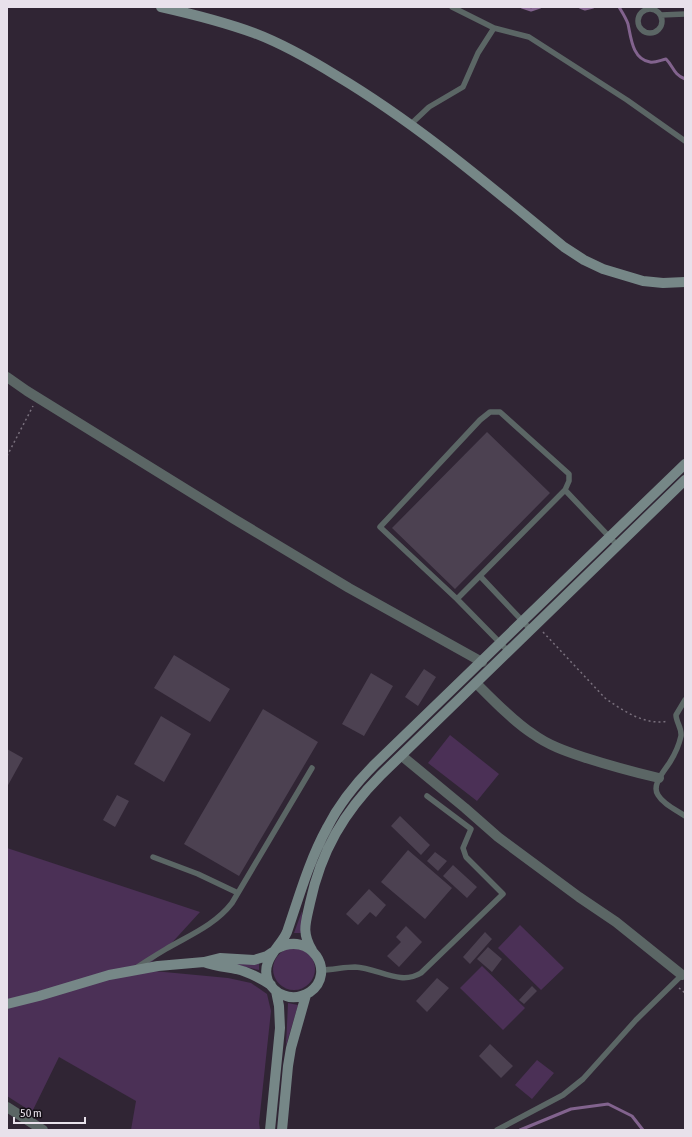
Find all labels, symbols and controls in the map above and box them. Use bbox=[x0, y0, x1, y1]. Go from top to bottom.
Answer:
scale bar bbox=[14, 1099, 85, 1125]
text: 50 m bbox=[20, 1106, 42, 1120]

